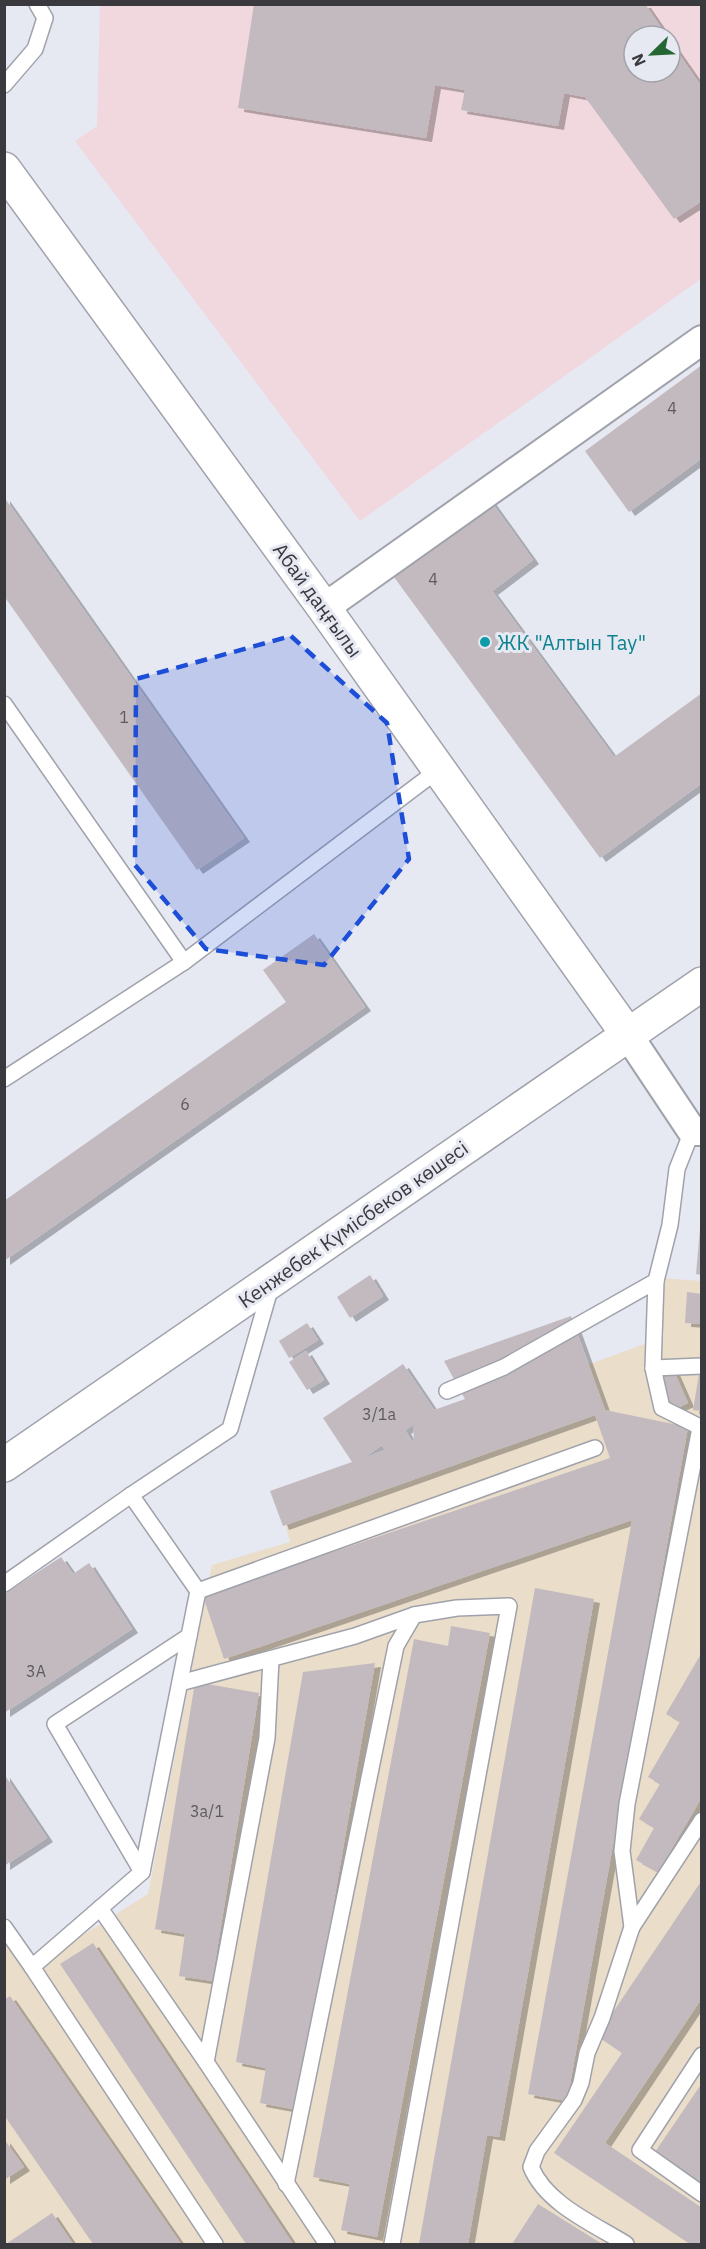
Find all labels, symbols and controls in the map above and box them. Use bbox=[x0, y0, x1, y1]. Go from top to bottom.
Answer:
north arrow bbox=[622, 24, 682, 84]
text: N bbox=[627, 51, 650, 69]
house number: 4 bbox=[667, 398, 677, 418]
street label: Абай даңғылы bbox=[267, 537, 369, 663]
house number: 4 bbox=[428, 569, 438, 589]
place label: ЖК "Алтын Тау" bbox=[497, 629, 646, 656]
marker: ЖК "Алтын Тау" bbox=[478, 635, 492, 649]
house number: 1 bbox=[119, 707, 129, 727]
house number: 6 bbox=[180, 1094, 190, 1114]
street label: Кенжебек Күмісбеков көшесі bbox=[233, 1134, 473, 1314]
house number: 3/1а bbox=[362, 1404, 396, 1424]
house number: 3А bbox=[26, 1661, 46, 1681]
house number: 3а/1 bbox=[190, 1801, 224, 1821]

